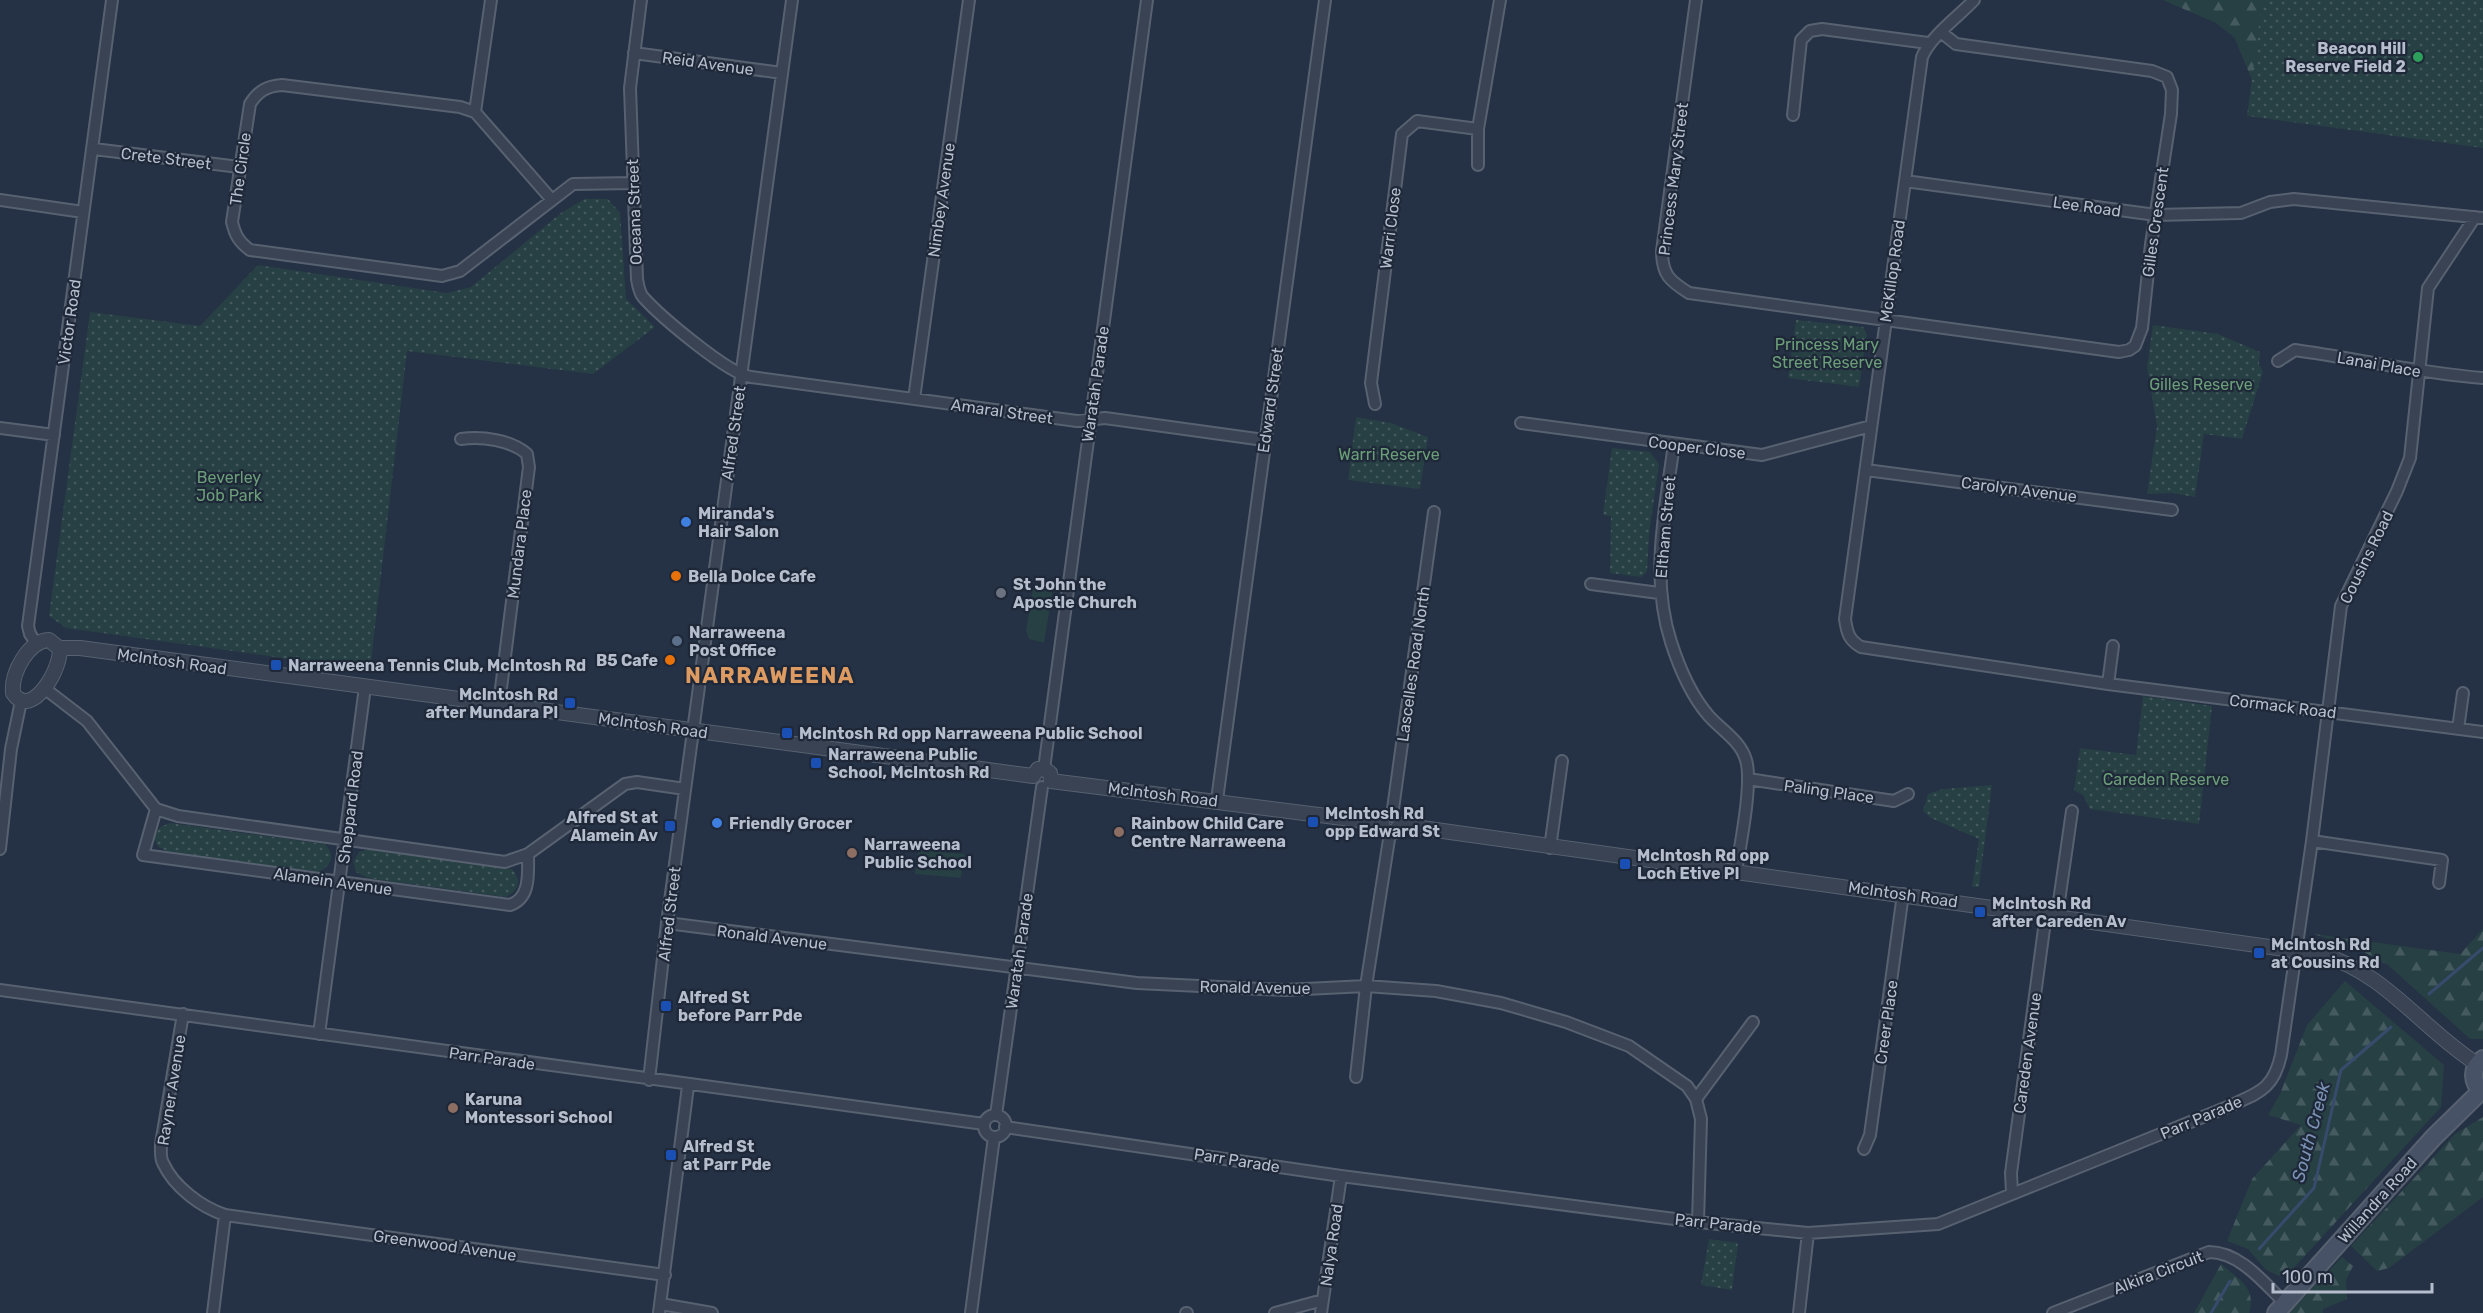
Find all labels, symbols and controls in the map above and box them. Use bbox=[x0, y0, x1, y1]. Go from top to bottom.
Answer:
place label: Beacon Hill Reserve Field 2 bbox=[2285, 39, 2406, 76]
street label: Reid Avenue bbox=[661, 48, 755, 79]
marker: Beacon Hill Reserve Field 2 bbox=[2411, 50, 2425, 64]
street label: Princess Mary Street bbox=[1655, 101, 1692, 257]
street label: The Circle bbox=[226, 131, 255, 207]
street label: Nimbey Avenue bbox=[924, 142, 959, 259]
street label: Crete Street bbox=[120, 144, 212, 173]
street label: Oceana Street bbox=[623, 159, 646, 265]
street label: Gilles Crescent bbox=[2138, 166, 2173, 278]
street label: Warri Close bbox=[1376, 186, 1405, 270]
street label: Lee Road bbox=[2052, 192, 2122, 221]
street label: McKillop Road bbox=[1876, 219, 1909, 324]
street label: Victor Road bbox=[54, 278, 85, 366]
street label: Waratah Parade bbox=[1078, 325, 1113, 443]
park label: Princess Mary Street Reserve bbox=[1772, 335, 1882, 372]
street label: Edward Street bbox=[1254, 346, 1287, 454]
street label: Lanai Place bbox=[2335, 348, 2422, 381]
park label: Gilles Reserve bbox=[2149, 375, 2253, 394]
street label: Alfred Street bbox=[717, 385, 750, 482]
street label: Amaral Street bbox=[950, 395, 1054, 428]
street label: Cooper Close bbox=[1647, 432, 1747, 463]
park label: Warri Reserve bbox=[1338, 445, 1440, 464]
park label: Beverley Job Park bbox=[196, 468, 263, 505]
street label: Carolyn Avenue bbox=[1960, 473, 2078, 506]
street label: Eltham Street bbox=[1652, 475, 1679, 579]
street label: Mundara Place bbox=[503, 488, 536, 600]
place label: Miranda's Hair Salon bbox=[698, 504, 779, 541]
street label: Cousins Road bbox=[2336, 508, 2397, 607]
marker: Miranda's Hair Salon bbox=[679, 515, 693, 529]
place label: Bella Dolce Cafe bbox=[688, 567, 816, 586]
marker: Bella Dolce Cafe bbox=[669, 569, 683, 583]
place label: St John the Apostle Church bbox=[1013, 575, 1137, 612]
street label: Lascelles Road North bbox=[1393, 585, 1434, 743]
marker: St John the Apostle Church bbox=[994, 586, 1008, 600]
place label: Narraweena Post Office bbox=[689, 623, 786, 660]
marker: Narraweena Post Office bbox=[670, 634, 684, 648]
street label: McIntosh Road bbox=[116, 644, 228, 679]
place label: B5 Cafe bbox=[596, 651, 658, 670]
marker: B5 Cafe bbox=[663, 653, 677, 667]
place label: Narraweena Tennis Club, McIntosh Rd bbox=[288, 656, 586, 675]
marker: Narraweena Tennis Club, McIntosh Rd bbox=[269, 658, 283, 672]
district label: NARRAWEENA bbox=[685, 662, 855, 689]
place label: McIntosh Rd after Mundara Pl bbox=[426, 685, 558, 722]
street label: Cormack Road bbox=[2228, 691, 2338, 722]
marker: McIntosh Rd after Mundara Pl bbox=[563, 696, 577, 710]
street label: McIntosh Road bbox=[597, 708, 709, 743]
place label: McIntosh Rd opp Narraweena Public School bbox=[799, 724, 1143, 743]
marker: McIntosh Rd opp Narraweena Public School bbox=[780, 726, 794, 740]
place label: Narraweena Public School, McIntosh Rd bbox=[828, 745, 989, 782]
street label: Sheppard Road bbox=[334, 749, 367, 865]
marker: Narraweena Public School, McIntosh Rd bbox=[809, 756, 823, 770]
park label: Careden Reserve bbox=[2103, 770, 2229, 789]
street label: Paling Place bbox=[1783, 776, 1875, 807]
street label: McIntosh Road bbox=[1107, 778, 1219, 811]
place label: McIntosh Rd opp Edward St bbox=[1325, 804, 1441, 841]
place label: Alfred St at Alamein Av bbox=[566, 808, 659, 845]
place label: Friendly Grocer bbox=[729, 814, 853, 833]
place label: Rainbow Child Care Centre Narraweena bbox=[1131, 814, 1286, 851]
marker: McIntosh Rd opp Edward St bbox=[1306, 815, 1320, 829]
marker: Friendly Grocer bbox=[710, 816, 724, 830]
marker: Alfred St at Alamein Av bbox=[663, 819, 677, 833]
marker: Rainbow Child Care Centre Narraweena bbox=[1112, 825, 1126, 839]
place label: Narraweena Public School bbox=[864, 835, 972, 872]
marker: Narraweena Public School bbox=[845, 846, 859, 860]
place label: McIntosh Rd opp Loch Etive Pl bbox=[1637, 846, 1769, 883]
marker: McIntosh Rd opp Loch Etive Pl bbox=[1618, 857, 1632, 871]
street label: Alamein Avenue bbox=[272, 864, 394, 899]
street label: Alfred Street bbox=[654, 866, 685, 963]
street label: McIntosh Road bbox=[1847, 877, 1959, 912]
street label: Waratah Parade bbox=[1002, 892, 1037, 1010]
place label: McIntosh Rd after Careden Av bbox=[1992, 894, 2127, 931]
marker: McIntosh Rd after Careden Av bbox=[1973, 905, 1987, 919]
street label: Ronald Avenue bbox=[716, 921, 828, 954]
place label: McIntosh Rd at Cousins Rd bbox=[2271, 935, 2380, 972]
marker: McIntosh Rd at Cousins Rd bbox=[2252, 946, 2266, 960]
street label: Ronald Avenue bbox=[1199, 977, 1311, 998]
street label: Creer Place bbox=[1871, 979, 1902, 1065]
place label: Alfred St before Parr Pde bbox=[678, 988, 802, 1025]
street label: Careden Avenue bbox=[2010, 991, 2045, 1115]
marker: Alfred St before Parr Pde bbox=[659, 999, 673, 1013]
street label: Rayner Avenue bbox=[153, 1033, 190, 1147]
street label: Parr Parade bbox=[448, 1043, 536, 1074]
water label: South Creek bbox=[2287, 1079, 2335, 1184]
place label: Karuna Montessori School bbox=[465, 1090, 613, 1127]
street label: Parr Parade bbox=[2157, 1092, 2245, 1143]
marker: Karuna Montessori School bbox=[446, 1101, 460, 1115]
place label: Alfred St at Parr Pde bbox=[683, 1137, 771, 1174]
street label: Parr Parade bbox=[1193, 1144, 1281, 1177]
marker: Alfred St at Parr Pde bbox=[664, 1148, 678, 1162]
street label: Willandra Road bbox=[2334, 1153, 2421, 1247]
street label: Nalya Road bbox=[1316, 1203, 1347, 1288]
street label: Parr Parade bbox=[1674, 1210, 1762, 1237]
street label: Greenwood Avenue bbox=[372, 1226, 518, 1265]
street label: Alkira Circuit bbox=[2111, 1247, 2206, 1298]
scale bar bbox=[2273, 1256, 2432, 1294]
text: 100 m bbox=[2282, 1266, 2333, 1288]

